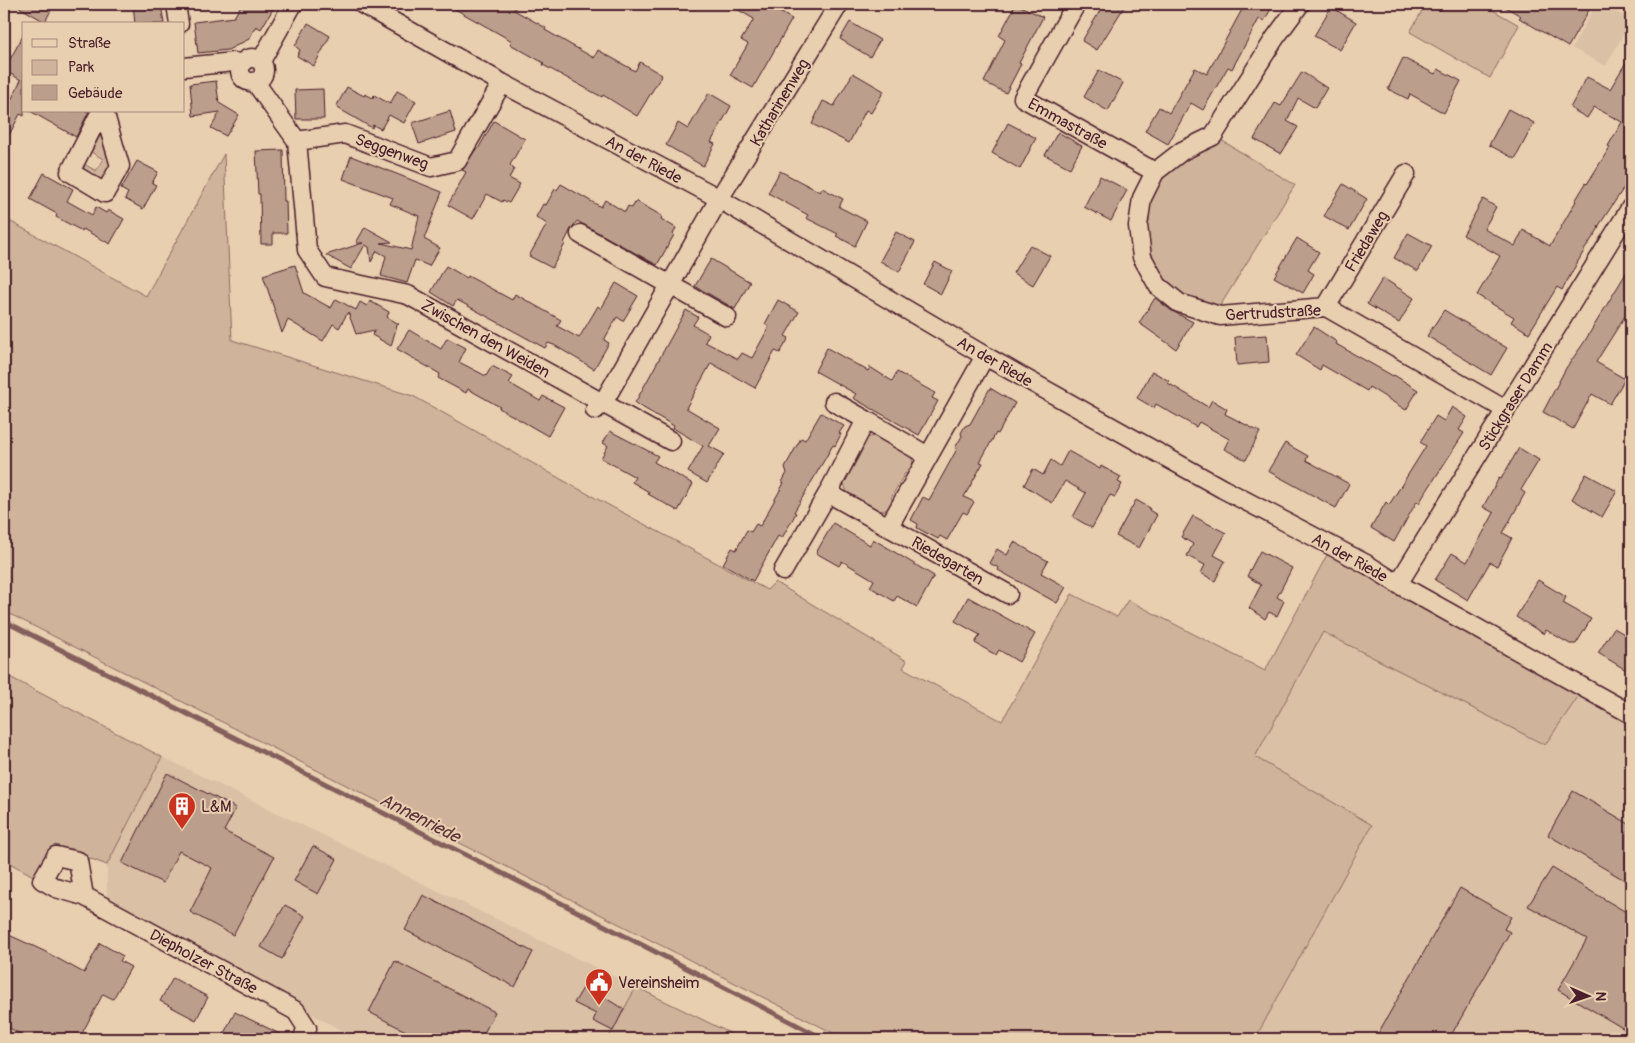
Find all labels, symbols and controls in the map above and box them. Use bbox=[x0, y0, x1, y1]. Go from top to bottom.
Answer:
legend bbox=[22, 22, 185, 112]
text: Straße bbox=[68, 34, 111, 53]
street label: Katharinenweg bbox=[746, 55, 814, 150]
text: Park bbox=[68, 58, 95, 77]
text: Gebäude bbox=[68, 84, 123, 103]
street label: Emmastraße bbox=[1024, 94, 1111, 154]
street label: Seggenweg bbox=[352, 129, 431, 174]
street label: An der Riede bbox=[602, 131, 685, 188]
street label: Friedaweg bbox=[1341, 207, 1393, 276]
street label: Zwischen den Weiden bbox=[418, 295, 553, 383]
street label: Gertrudstraße bbox=[1225, 301, 1321, 325]
street label: An der Riede bbox=[953, 332, 1036, 392]
street label: Stickgraser Damm bbox=[1474, 338, 1557, 455]
street label: An der Riede bbox=[1308, 529, 1391, 587]
street label: Riedegarten bbox=[908, 532, 987, 590]
water label: Annenriede bbox=[376, 788, 466, 849]
building icon: L&M bbox=[167, 791, 197, 830]
place label: L&M bbox=[201, 797, 232, 817]
street label: Diepholzer Straße bbox=[146, 925, 261, 999]
public building icon: Vereinsheim bbox=[584, 967, 614, 1006]
north arrow bbox=[1562, 970, 1612, 1020]
place label: Vereinsheim bbox=[618, 973, 699, 993]
text: N bbox=[1592, 991, 1609, 1001]

